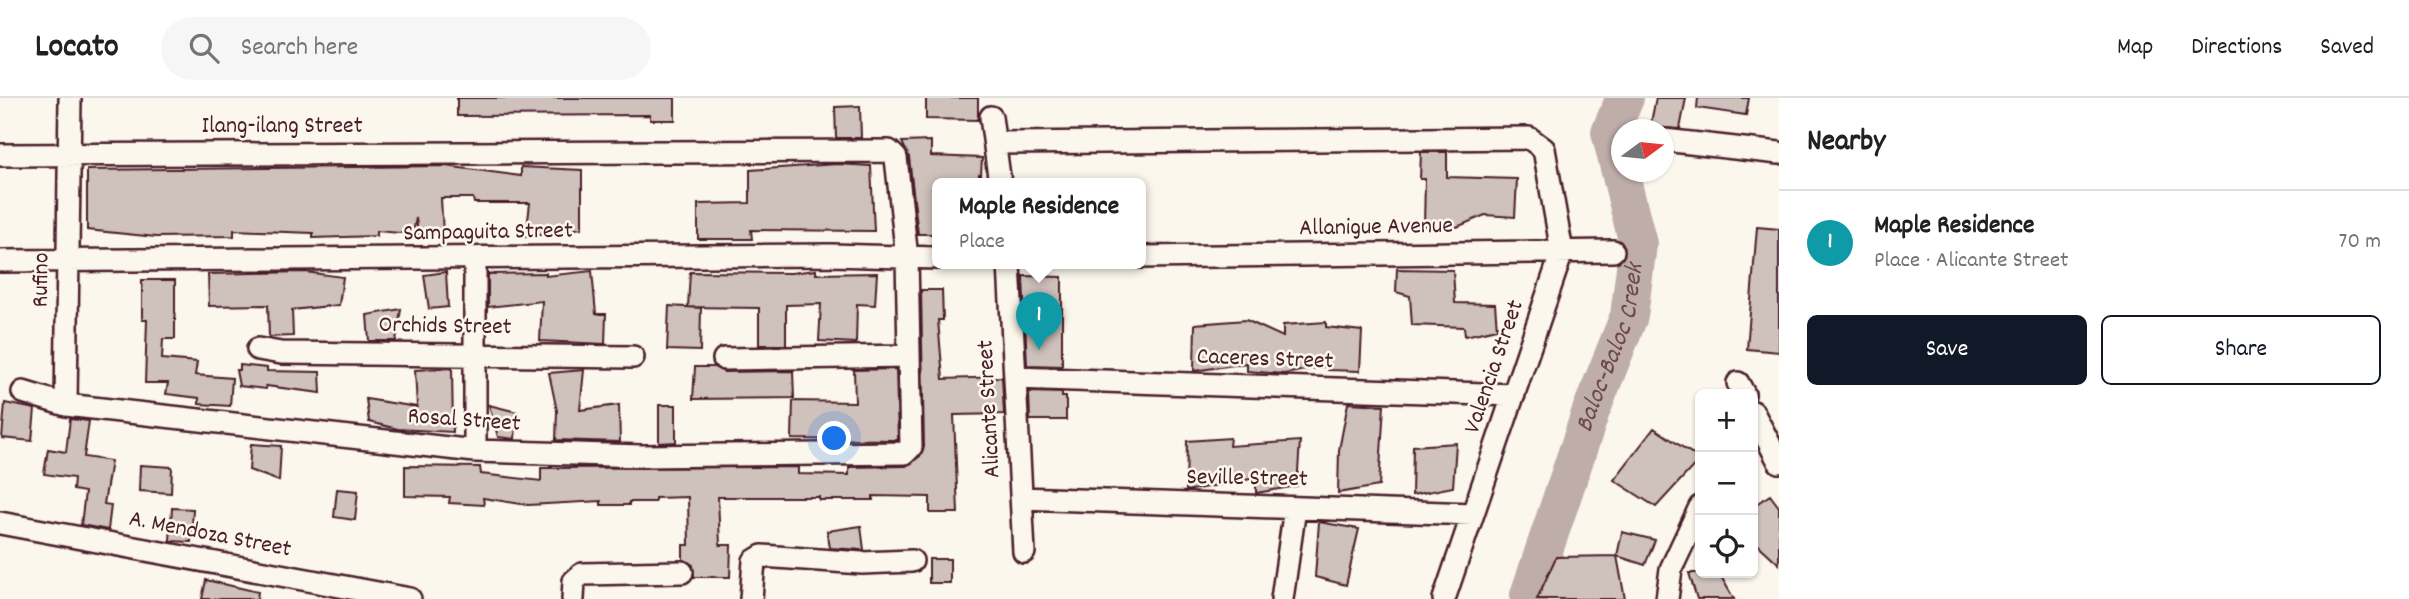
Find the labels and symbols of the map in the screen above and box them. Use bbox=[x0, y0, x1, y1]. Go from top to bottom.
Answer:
street label: Ilang-ilang Street bbox=[202, 110, 363, 144]
north arrow bbox=[1611, 119, 1674, 182]
street label: Allanigue Avenue bbox=[1299, 210, 1453, 246]
street label: Sampaguita Street bbox=[403, 215, 573, 251]
street label: Rufino bbox=[25, 252, 59, 308]
water label: Baloc-Baloc Creek bbox=[1567, 259, 1654, 437]
pin: 1 bbox=[1016, 292, 1062, 350]
street label: Valencia Street bbox=[1456, 295, 1534, 438]
street label: Orchids Street bbox=[378, 309, 512, 345]
street label: Alicante Street bbox=[969, 339, 1011, 479]
street label: Caceres Street bbox=[1196, 341, 1334, 379]
street label: Rosal Street bbox=[406, 400, 522, 442]
your location bbox=[817, 421, 851, 455]
street label: Seville Street bbox=[1186, 461, 1308, 497]
street label: A. Mendoza Street bbox=[126, 503, 294, 567]

